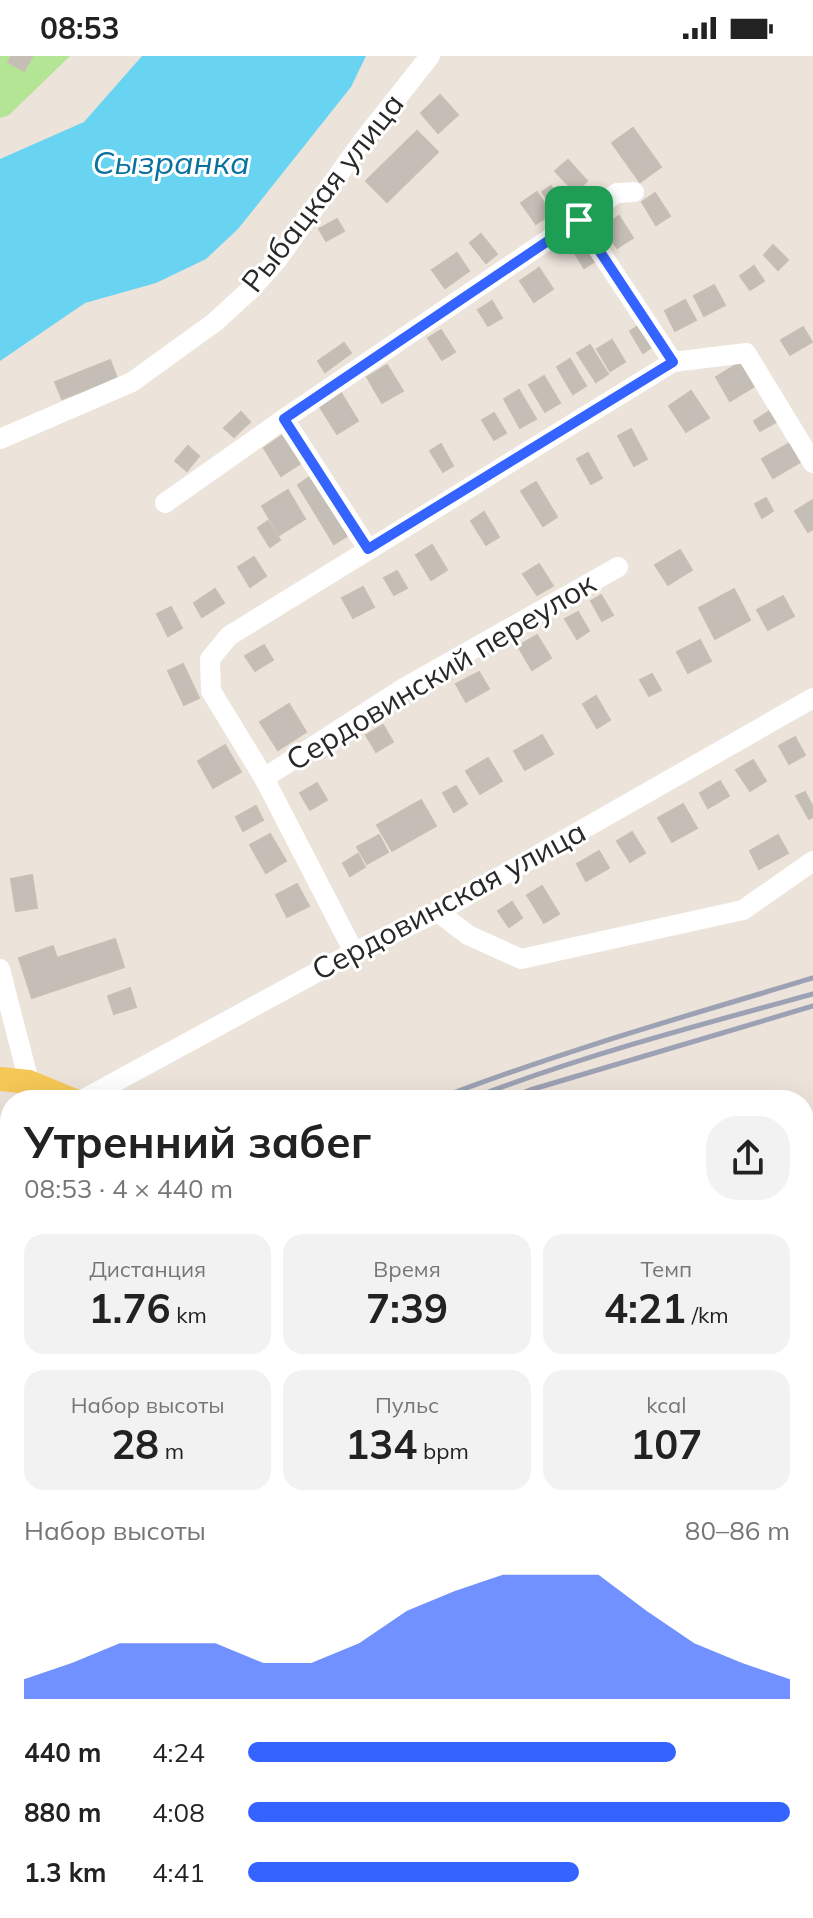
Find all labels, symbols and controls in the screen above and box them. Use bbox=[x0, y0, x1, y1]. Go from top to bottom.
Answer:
text: 08:53 bbox=[40, 9, 119, 47]
street label: Рыбацкая улица bbox=[233, 85, 412, 299]
water label: Сызранка bbox=[93, 142, 249, 182]
pin bbox=[545, 186, 613, 254]
icon: arrive bbox=[557, 198, 601, 242]
street label: Сердовинский переулок bbox=[279, 563, 603, 779]
street label: Сердовинская улица bbox=[305, 812, 592, 988]
text: Утренний забег bbox=[24, 1114, 371, 1169]
button: share bbox=[706, 1116, 790, 1200]
text: 08:53 · 4 × 440 m bbox=[24, 1172, 233, 1205]
text: Дистанция bbox=[89, 1255, 206, 1283]
text: Время bbox=[373, 1255, 441, 1283]
text: Темп bbox=[640, 1255, 692, 1283]
text: 1.76 bbox=[89, 1283, 170, 1333]
text: 7:39 bbox=[366, 1283, 448, 1333]
text: 4:21 bbox=[604, 1283, 686, 1333]
text: km bbox=[170, 1301, 207, 1329]
text: /km bbox=[686, 1301, 729, 1329]
text: Набор высоты bbox=[71, 1391, 225, 1419]
text: Пульс bbox=[375, 1391, 439, 1419]
text: kcal bbox=[646, 1391, 686, 1419]
text: 28 bbox=[111, 1419, 159, 1469]
text: 134 bbox=[345, 1419, 417, 1469]
text: 107 bbox=[630, 1419, 702, 1469]
text: m bbox=[159, 1437, 184, 1465]
text: bpm bbox=[417, 1437, 469, 1465]
text: Набор высоты bbox=[24, 1514, 206, 1547]
text: 80–86 m bbox=[685, 1514, 790, 1547]
text: 440 m bbox=[24, 1736, 101, 1769]
text: 4:24 bbox=[152, 1736, 205, 1769]
text: 880 m bbox=[24, 1796, 101, 1829]
text: 4:08 bbox=[152, 1796, 205, 1829]
text: 1.3 km bbox=[24, 1856, 107, 1889]
text: 4:41 bbox=[152, 1856, 205, 1889]

